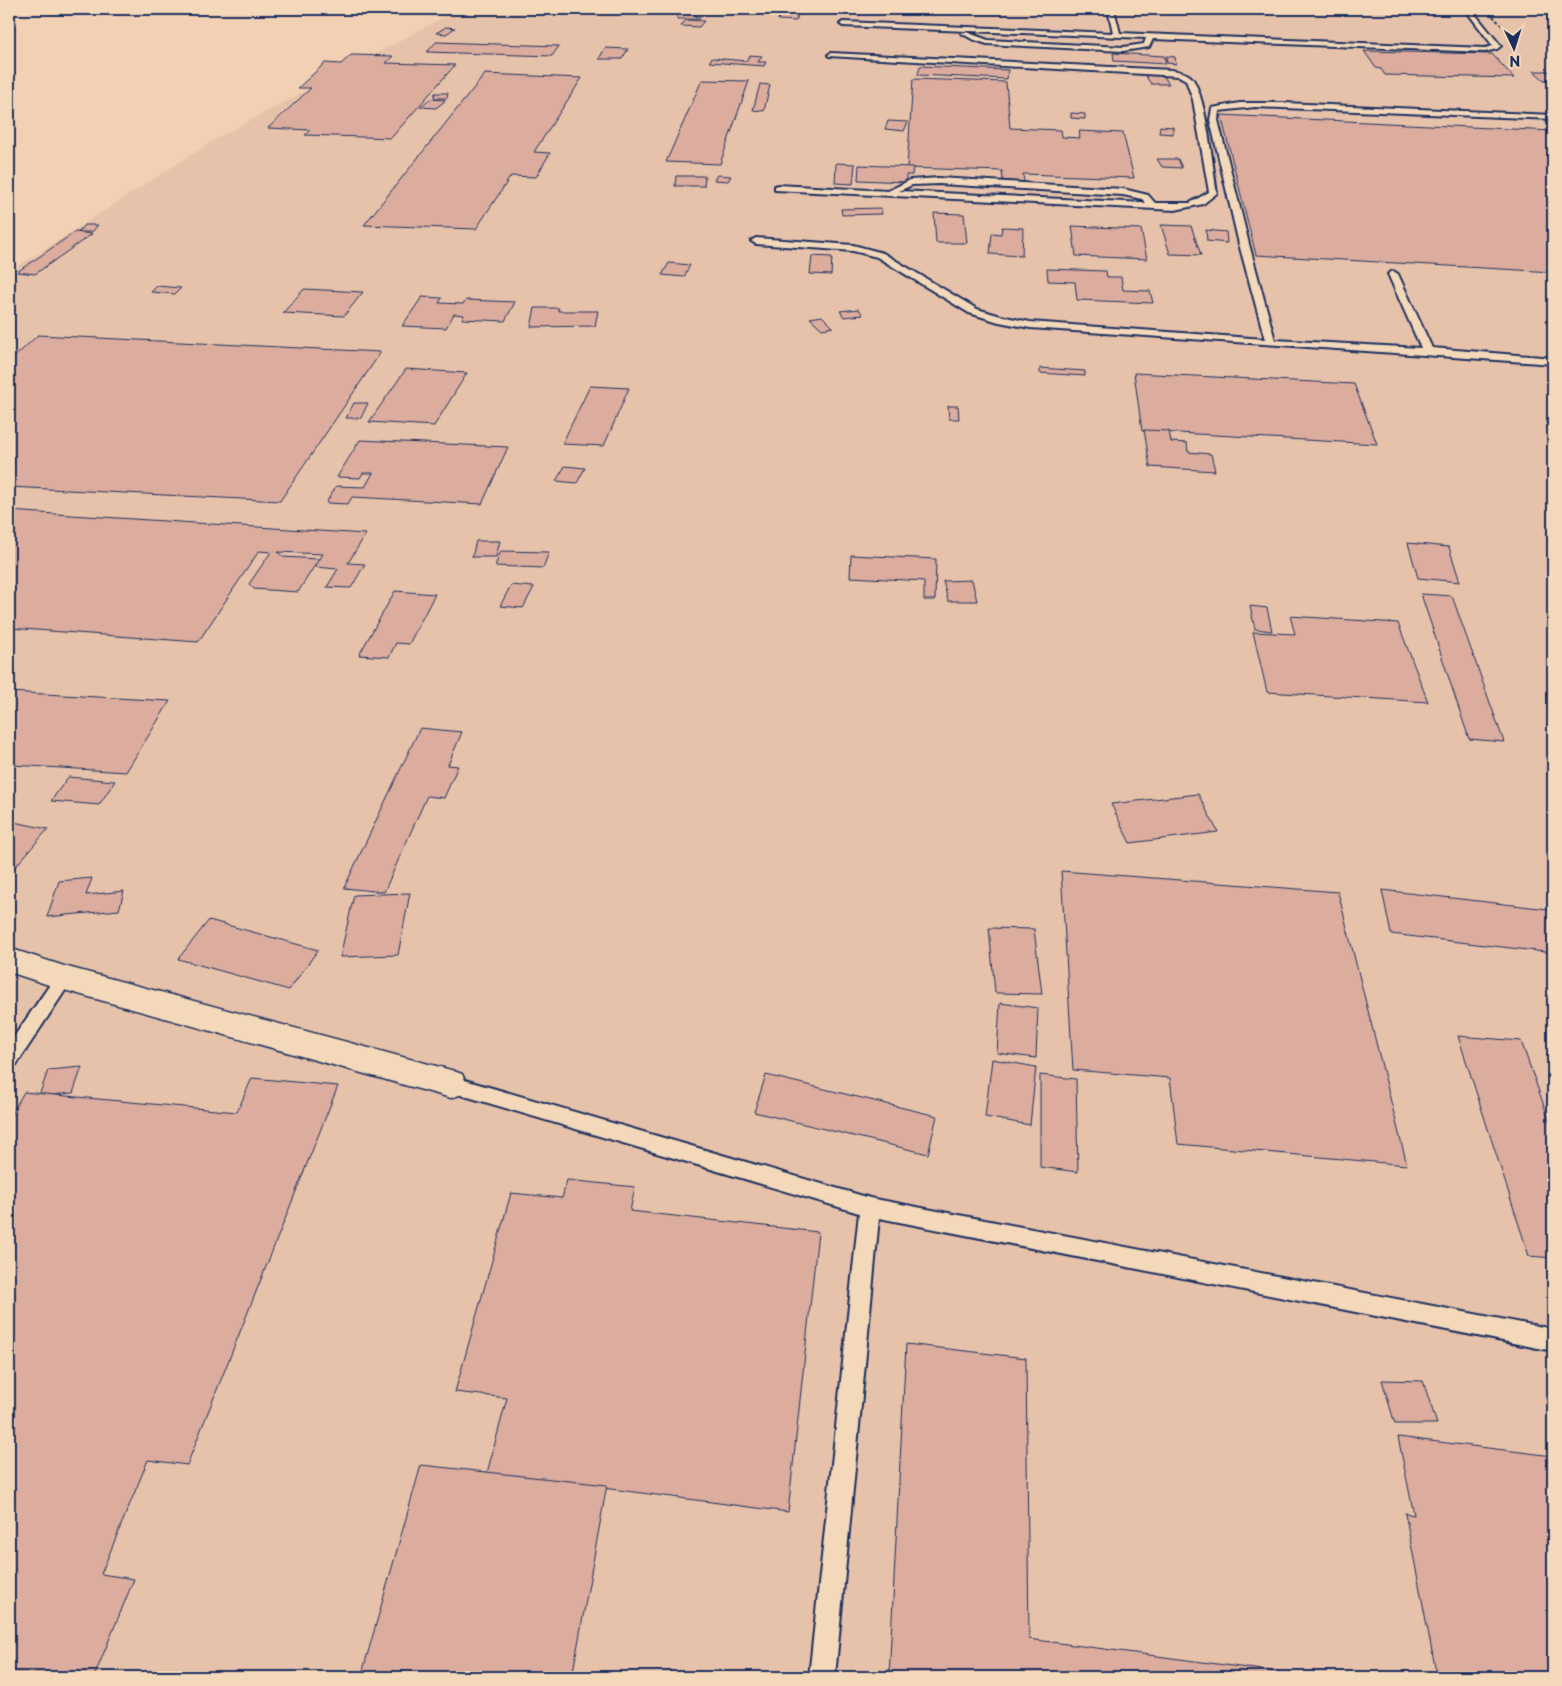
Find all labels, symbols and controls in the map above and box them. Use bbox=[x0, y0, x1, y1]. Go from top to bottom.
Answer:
north arrow bbox=[1490, 22, 1540, 72]
text: N bbox=[1509, 51, 1521, 72]

